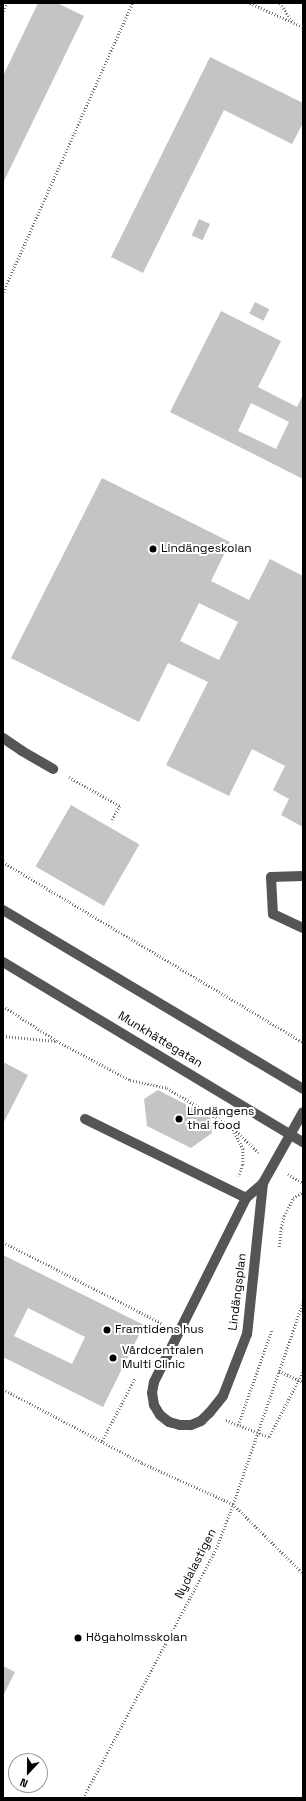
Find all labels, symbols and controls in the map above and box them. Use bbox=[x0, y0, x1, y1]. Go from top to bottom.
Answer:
place label: Lindängeskolan bbox=[161, 542, 252, 556]
marker: Lindängeskolan bbox=[148, 544, 158, 554]
street label: Munkhättegatan bbox=[115, 1009, 205, 1071]
place label: Lindängens thai food bbox=[187, 1105, 254, 1133]
marker: Lindängens thai food bbox=[174, 1114, 184, 1124]
street label: Lindängsplan bbox=[226, 1253, 250, 1331]
place label: Framtidens hus bbox=[115, 1323, 204, 1337]
marker: Framtidens hus bbox=[102, 1325, 112, 1335]
place label: Vårdcentralen Multi Clinic bbox=[122, 1344, 204, 1372]
marker: Vårdcentralen Multi Clinic bbox=[107, 1352, 119, 1364]
street label: Nydalastigen bbox=[172, 1527, 220, 1601]
place label: Högaholmsskolan bbox=[86, 1631, 187, 1645]
marker: Högaholmsskolan bbox=[73, 1633, 83, 1643]
north arrow bbox=[8, 1753, 48, 1793]
text: N bbox=[18, 1775, 30, 1791]

